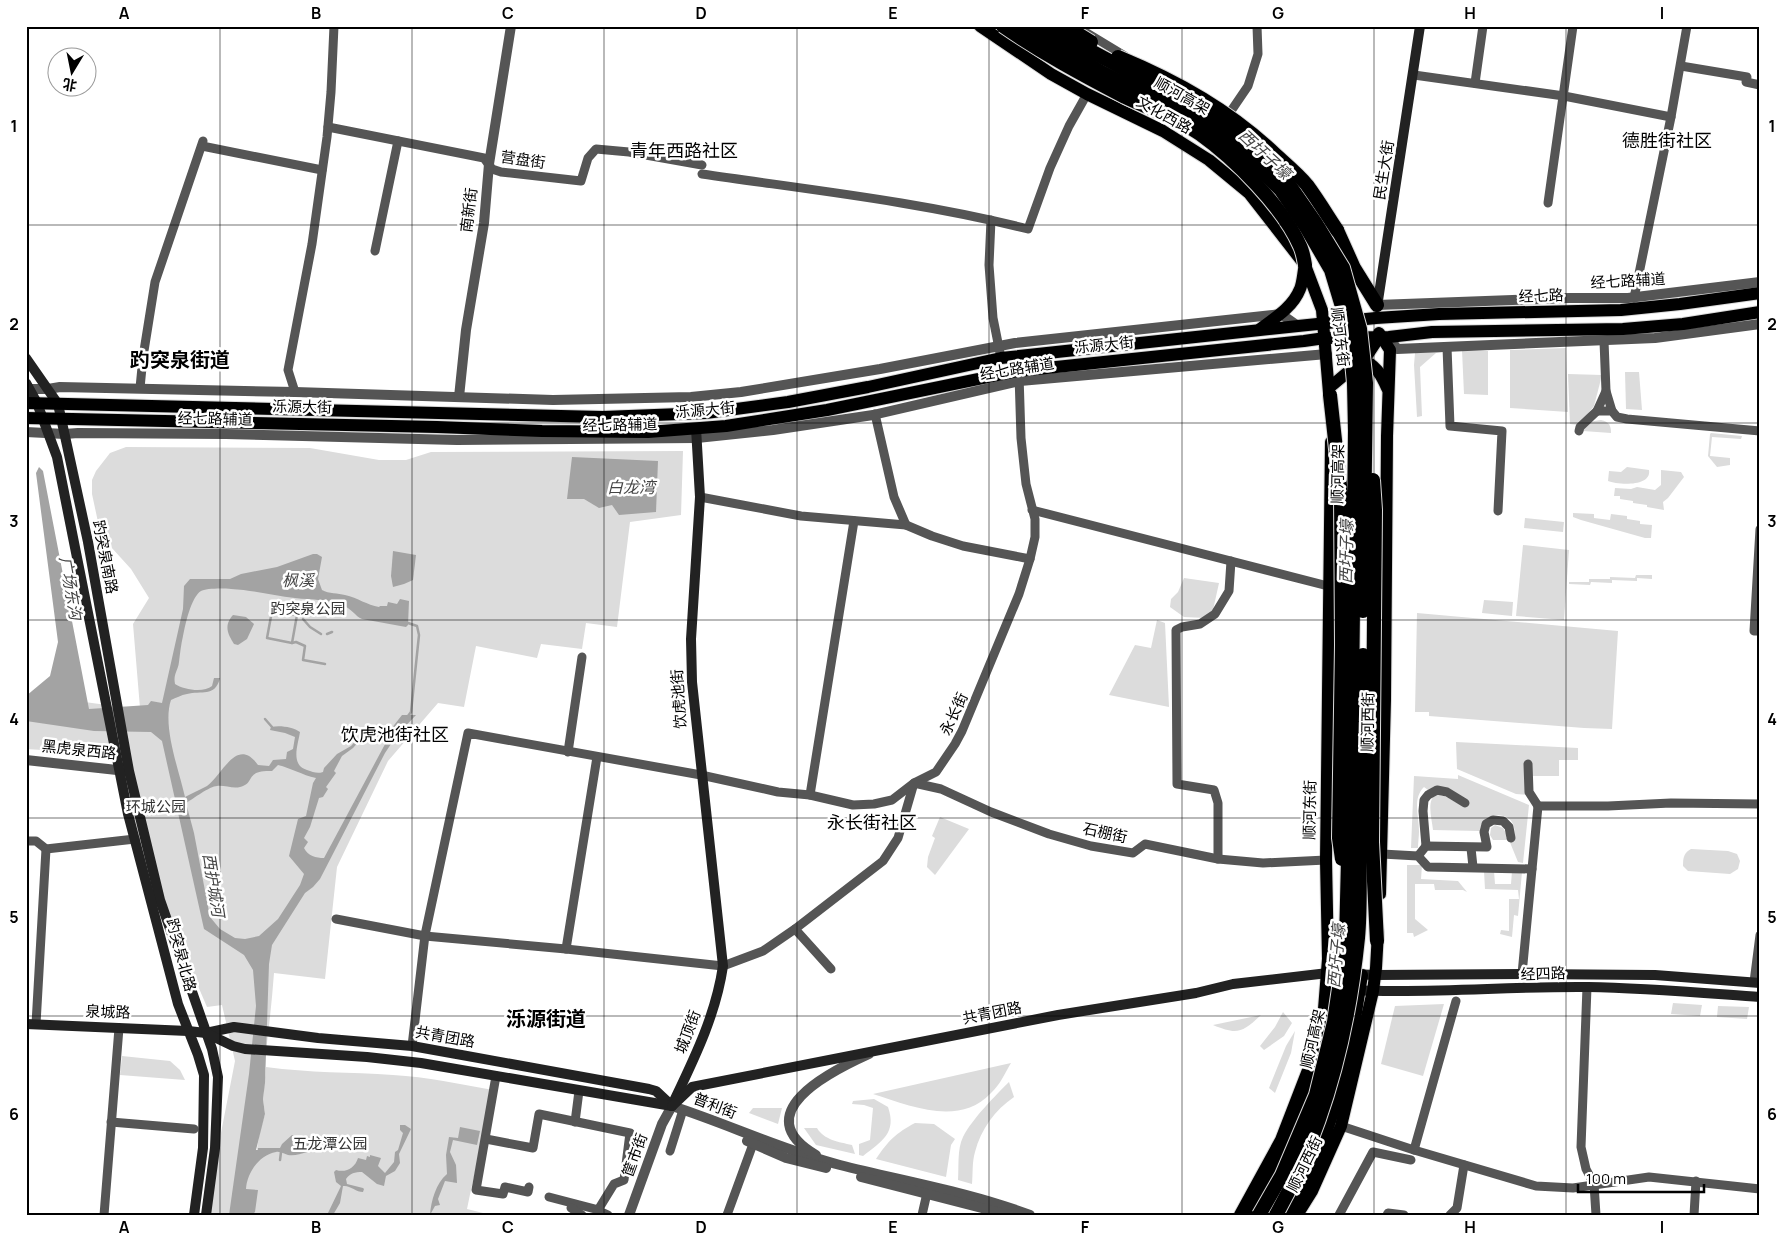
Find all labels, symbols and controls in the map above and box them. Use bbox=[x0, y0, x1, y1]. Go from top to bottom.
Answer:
text: A bbox=[119, 2, 130, 24]
text: B bbox=[311, 2, 321, 24]
text: C bbox=[502, 2, 514, 24]
text: D bbox=[695, 2, 707, 24]
text: E bbox=[888, 2, 898, 24]
text: F bbox=[1081, 2, 1090, 24]
text: G bbox=[1272, 2, 1284, 24]
text: H bbox=[1464, 2, 1476, 24]
text: I bbox=[1660, 2, 1664, 24]
north arrow bbox=[48, 48, 98, 98]
street label: 顺河高架 bbox=[1151, 72, 1214, 119]
text: 北 bbox=[61, 75, 78, 96]
street label: 文化西路 bbox=[1133, 91, 1196, 138]
text: 1 bbox=[10, 115, 18, 137]
text: 1 bbox=[1768, 115, 1776, 137]
water label: 西圩子壕 bbox=[1234, 124, 1298, 186]
district label: 德胜街社区 bbox=[1622, 128, 1712, 152]
district label: 青年西路社区 bbox=[630, 138, 738, 162]
street label: 民生大街 bbox=[1368, 139, 1399, 201]
street label: 营盘街 bbox=[499, 146, 547, 173]
street label: 南新街 bbox=[455, 186, 482, 234]
street label: 经七路辅道 bbox=[1590, 268, 1666, 293]
street label: 经七路 bbox=[1518, 284, 1564, 307]
street label: 顺河东街 bbox=[1326, 306, 1355, 368]
text: 2 bbox=[9, 313, 19, 335]
text: 2 bbox=[1767, 313, 1777, 335]
street label: 泺源大街 bbox=[1073, 331, 1135, 358]
district label: 趵突泉街道 bbox=[130, 346, 230, 373]
street label: 经七路辅道 bbox=[978, 352, 1056, 385]
street label: 泺源大街 bbox=[272, 395, 332, 418]
street label: 泺源大街 bbox=[674, 396, 736, 423]
street label: 经七路辅道 bbox=[177, 407, 253, 430]
street label: 经七路辅道 bbox=[582, 413, 658, 436]
street label: 顺河高架 bbox=[1326, 444, 1349, 504]
water label: 白龙湾 bbox=[607, 476, 658, 498]
text: 3 bbox=[9, 510, 19, 532]
text: 3 bbox=[1767, 510, 1777, 532]
water label: 西圩子壕 bbox=[1334, 517, 1358, 584]
street label: 趵突泉南路 bbox=[88, 518, 123, 596]
water label: 广场东沟 bbox=[55, 555, 88, 623]
water label: 枫溪 bbox=[282, 569, 316, 591]
park label: 趵突泉公园 bbox=[270, 598, 346, 619]
street label: 饮虎池街 bbox=[666, 668, 691, 730]
street label: 永长街 bbox=[935, 689, 973, 739]
street label: 顺河西街 bbox=[1356, 692, 1379, 752]
text: 4 bbox=[9, 708, 19, 730]
text: 4 bbox=[1767, 708, 1777, 730]
district label: 饮虎池街社区 bbox=[341, 722, 449, 746]
street label: 黑虎泉西路 bbox=[41, 735, 117, 764]
street label: 顺河东街 bbox=[1298, 780, 1321, 840]
park label: 环城公园 bbox=[126, 796, 186, 817]
district label: 永长街社区 bbox=[827, 810, 917, 834]
street label: 石棚街 bbox=[1081, 818, 1129, 847]
water label: 西护城河 bbox=[198, 852, 230, 921]
text: 5 bbox=[9, 906, 19, 928]
text: 5 bbox=[1767, 906, 1777, 928]
street label: 趵突泉北路 bbox=[162, 916, 201, 994]
water label: 西圩子壕 bbox=[1322, 920, 1350, 989]
street label: 经四路 bbox=[1520, 962, 1566, 985]
street label: 共青团路 bbox=[960, 996, 1023, 1029]
street label: 泉城路 bbox=[85, 1000, 131, 1023]
district label: 泺源街道 bbox=[506, 1005, 586, 1032]
street label: 城顶街 bbox=[670, 1007, 705, 1057]
street label: 顺河高架 bbox=[1296, 1007, 1329, 1070]
street label: 共青团路 bbox=[414, 1021, 476, 1052]
street label: 普利街 bbox=[690, 1088, 740, 1123]
text: 6 bbox=[9, 1103, 19, 1125]
text: 6 bbox=[1767, 1103, 1777, 1125]
street label: 筐市街 bbox=[617, 1130, 652, 1180]
street label: 顺河西街 bbox=[1282, 1132, 1327, 1195]
park label: 五龙潭公园 bbox=[292, 1133, 368, 1154]
scale bar bbox=[1578, 1161, 1705, 1193]
text: 100 m bbox=[1586, 1168, 1626, 1189]
text: A bbox=[119, 1216, 130, 1238]
text: B bbox=[311, 1216, 321, 1238]
text: C bbox=[502, 1216, 514, 1238]
text: D bbox=[695, 1216, 707, 1238]
text: E bbox=[888, 1216, 898, 1238]
text: F bbox=[1081, 1216, 1090, 1238]
text: G bbox=[1272, 1216, 1284, 1238]
text: H bbox=[1464, 1216, 1476, 1238]
text: I bbox=[1660, 1216, 1664, 1238]

